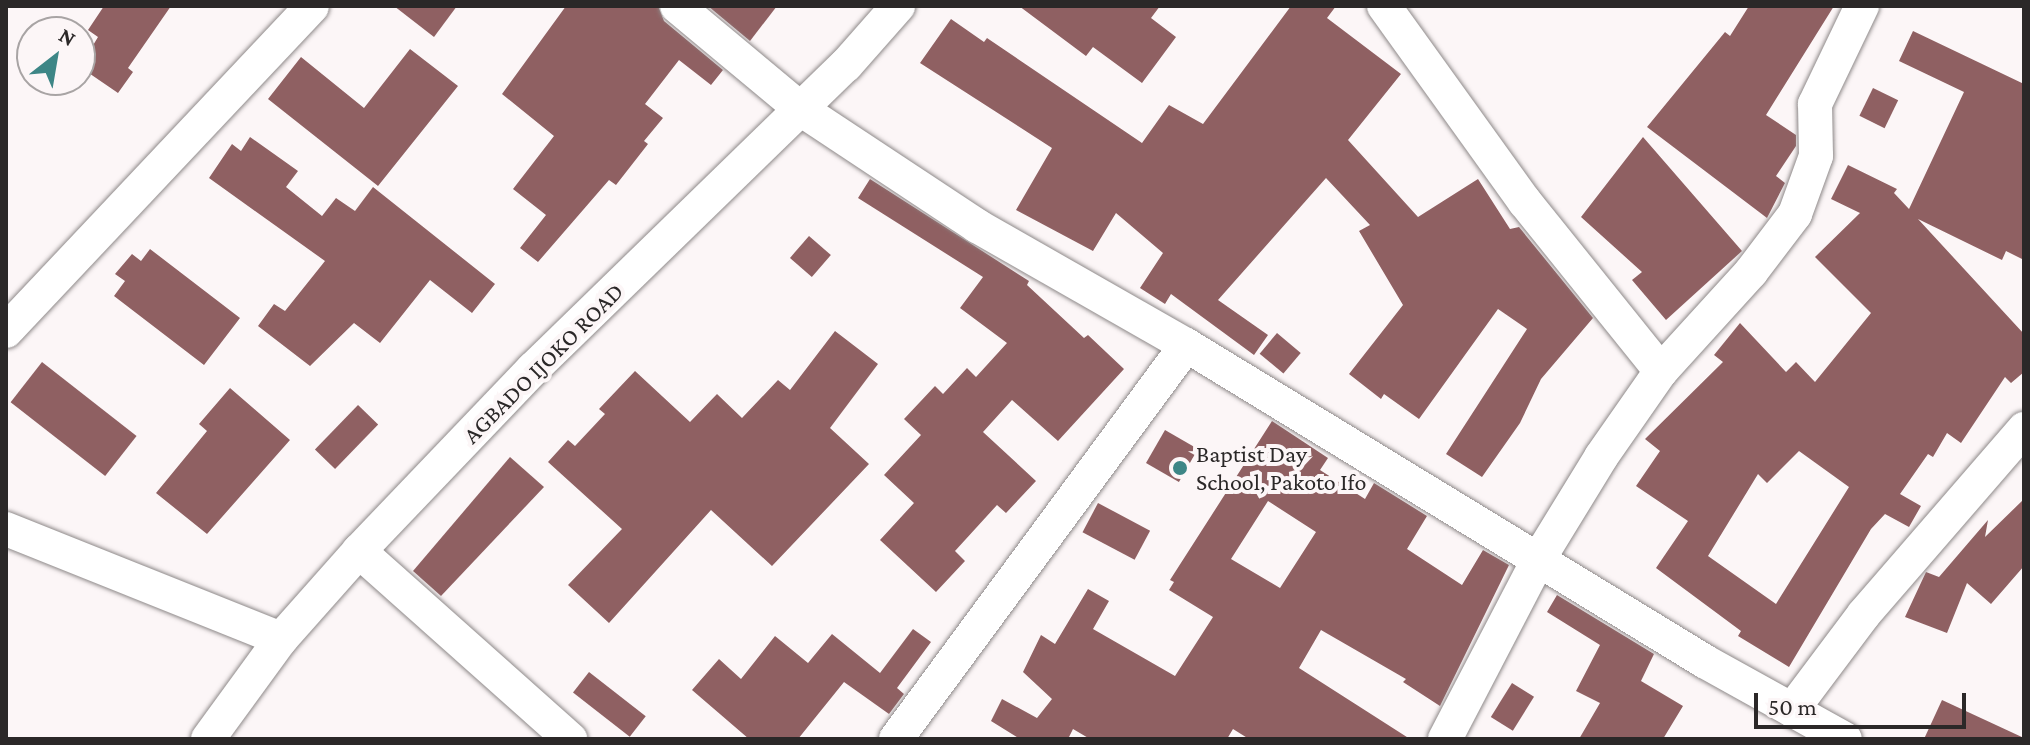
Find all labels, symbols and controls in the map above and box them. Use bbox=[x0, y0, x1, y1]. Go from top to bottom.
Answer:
north arrow bbox=[16, 16, 96, 96]
text: N bbox=[55, 22, 80, 51]
street label: AGBADO IJOKO ROAD bbox=[457, 277, 629, 449]
place label: Baptist Day School, Pakoto Ifo bbox=[1196, 440, 1366, 496]
marker: Baptist Day School, Pakoto Ifo bbox=[1171, 459, 1189, 477]
scale bar bbox=[1758, 677, 1970, 727]
text: 50 m bbox=[1768, 693, 1817, 720]

